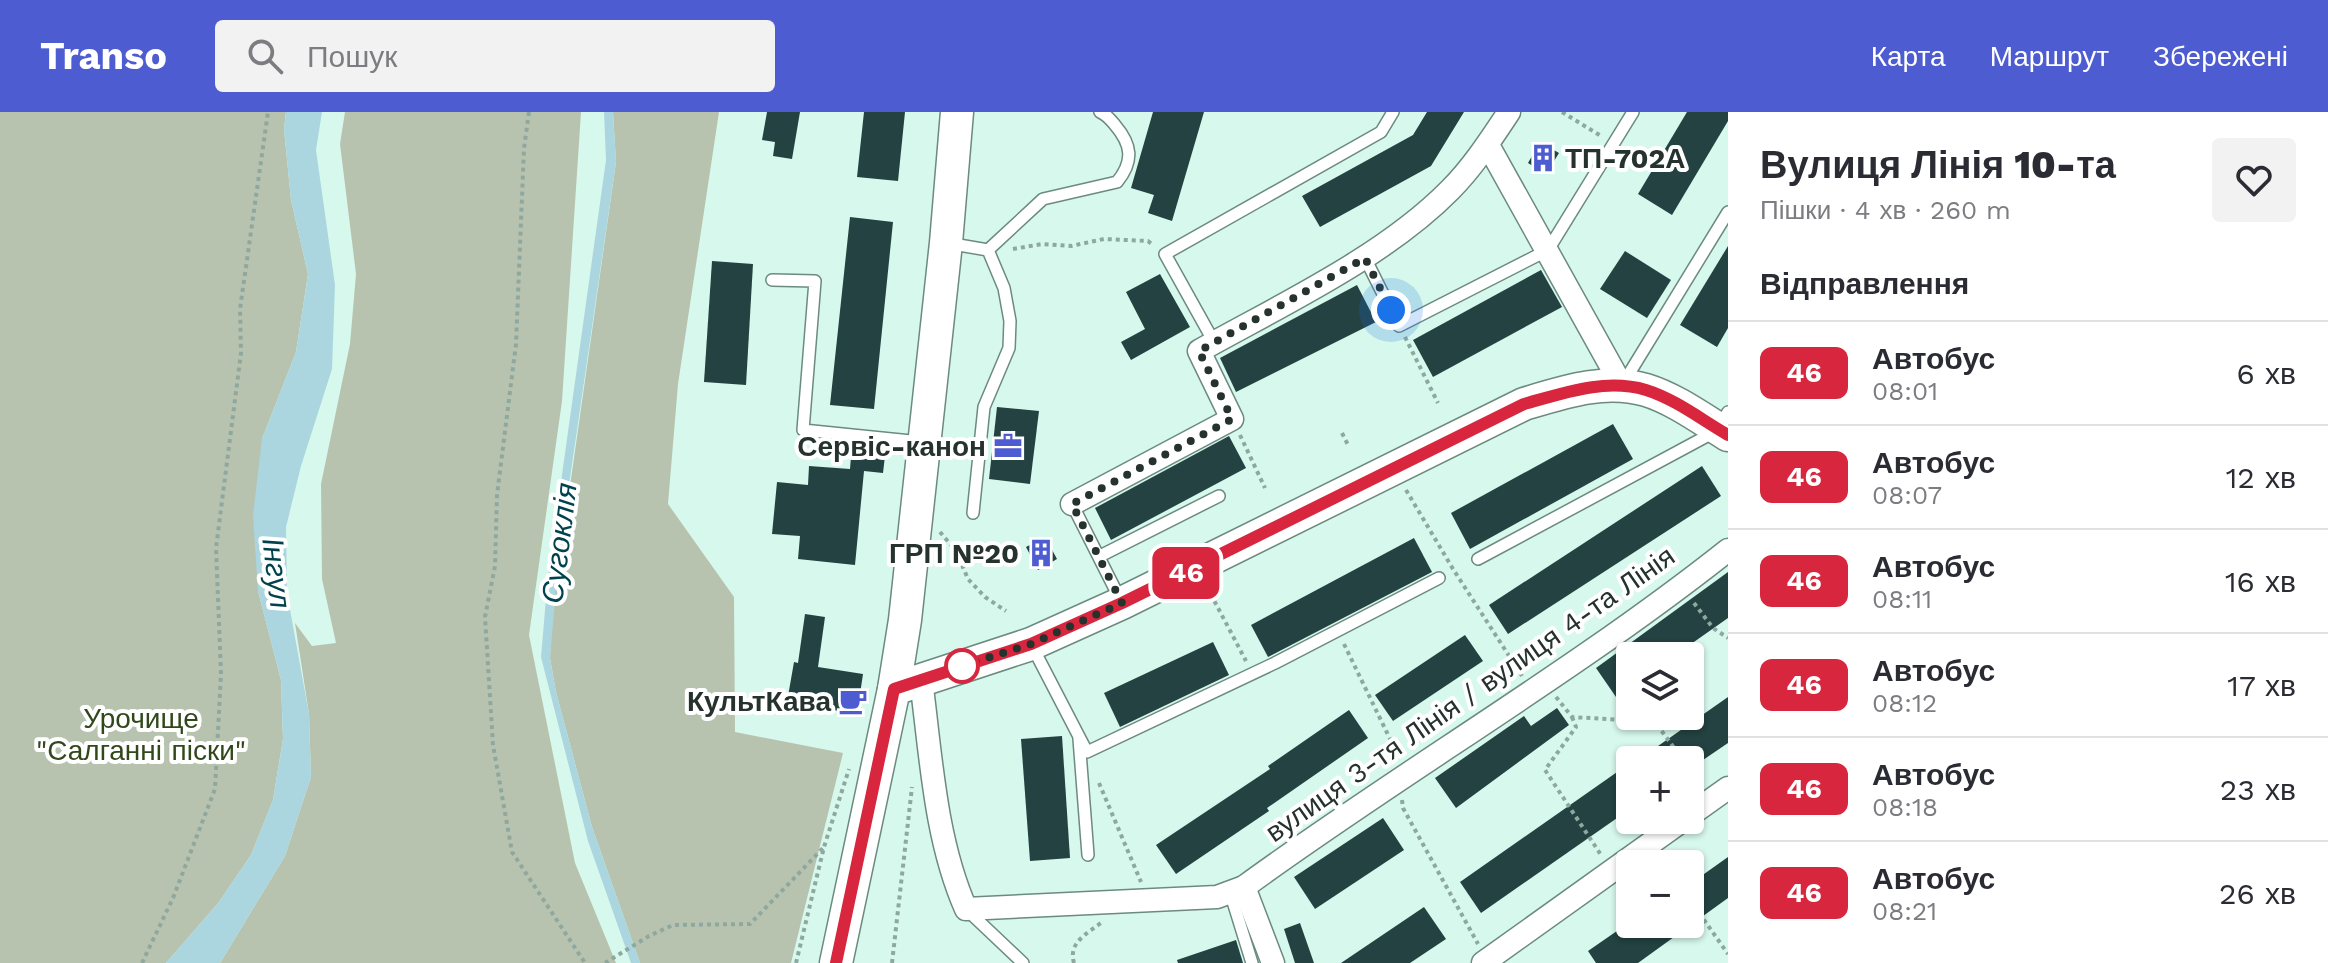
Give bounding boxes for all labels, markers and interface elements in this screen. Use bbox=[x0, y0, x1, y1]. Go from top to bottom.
search box bbox=[215, 20, 775, 92]
text: Transo bbox=[40, 34, 167, 78]
icon: search bbox=[243, 34, 287, 78]
text: Пошук bbox=[307, 39, 397, 74]
text: Карта bbox=[1871, 40, 1946, 73]
text: Маршрут bbox=[1990, 40, 2109, 73]
text: Збережені bbox=[2153, 40, 2288, 73]
button: heart bbox=[2212, 138, 2296, 222]
place label: ТП-702А bbox=[1565, 142, 1685, 175]
building icon: ТП-702А bbox=[1528, 143, 1558, 173]
text: Вулиця Лінія 10-та bbox=[1760, 143, 2116, 187]
text: Пішки · 4 хв · 260 m bbox=[1760, 195, 2011, 225]
text: Відправлення bbox=[1760, 266, 1969, 301]
your location bbox=[1371, 290, 1411, 330]
text: Автобус bbox=[1872, 341, 1995, 376]
text: 46 bbox=[1786, 356, 1822, 389]
text: 6 хв bbox=[2237, 356, 2296, 391]
text: 08:01 bbox=[1872, 376, 1938, 406]
place label: Сервіс-канон bbox=[797, 430, 986, 463]
office icon: Сервіс-канон bbox=[993, 431, 1023, 461]
text: Автобус bbox=[1872, 445, 1995, 480]
text: 46 bbox=[1786, 460, 1822, 493]
text: 12 хв bbox=[2226, 460, 2296, 495]
text: 08:07 bbox=[1872, 480, 1942, 510]
water label: Сугоклія bbox=[534, 481, 584, 605]
water label: Інгул bbox=[255, 536, 299, 611]
place label: ГРП №20 bbox=[889, 537, 1019, 570]
building icon: ГРП №20 bbox=[1026, 538, 1056, 568]
street label: вулиця 3-тя Лінія / вулиця 4-та Лінія bbox=[1259, 539, 1681, 849]
line badge: 46 bbox=[1150, 547, 1222, 599]
text: Автобус bbox=[1872, 549, 1995, 584]
text: 46 bbox=[1168, 556, 1204, 589]
text: 46 bbox=[1786, 564, 1822, 597]
text: 16 хв bbox=[2225, 564, 2296, 599]
text: 08:11 bbox=[1872, 584, 1932, 614]
map controls bbox=[1616, 642, 1704, 938]
button: layers bbox=[1616, 642, 1704, 730]
unlabelled marker bbox=[945, 649, 979, 683]
text: Автобус bbox=[1872, 653, 1995, 688]
text: 46 bbox=[1786, 668, 1822, 701]
text: 17 хв bbox=[2227, 668, 2296, 703]
place label: КультКава bbox=[687, 685, 831, 718]
cafe icon: КультКава bbox=[838, 686, 868, 716]
text: 08:12 bbox=[1872, 688, 1937, 718]
park label: Урочище "Салганні піски" bbox=[36, 702, 246, 767]
button: + bbox=[1616, 746, 1704, 834]
text: Автобус bbox=[1872, 757, 1995, 792]
text: 46 bbox=[1786, 772, 1822, 805]
text: 23 хв bbox=[2220, 772, 2296, 807]
text: 08:18 bbox=[1872, 792, 1938, 822]
button: − bbox=[1616, 850, 1704, 938]
text: Автобус bbox=[1872, 861, 1995, 896]
text: 46 bbox=[1786, 876, 1822, 909]
text: 26 хв bbox=[2219, 876, 2296, 911]
text: 08:21 bbox=[1872, 896, 1937, 926]

